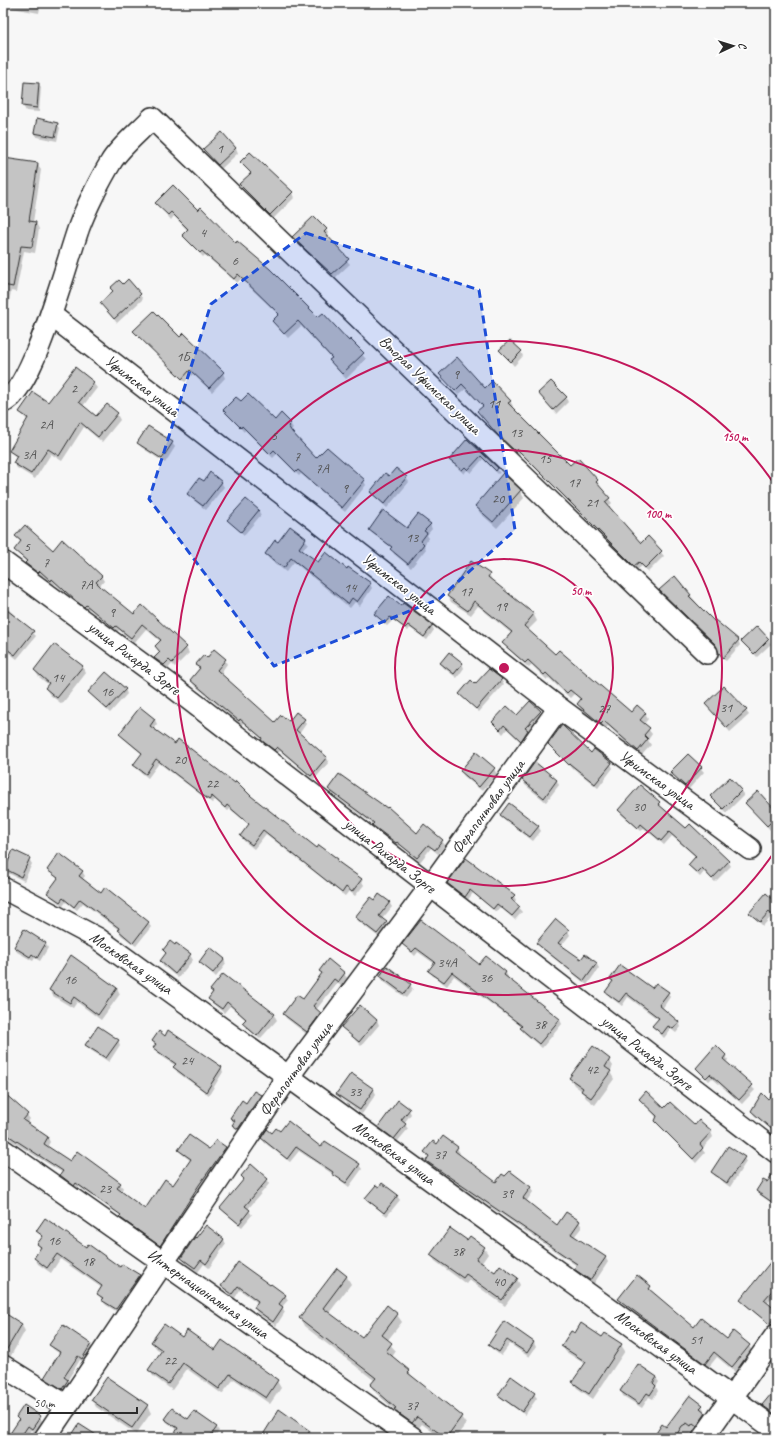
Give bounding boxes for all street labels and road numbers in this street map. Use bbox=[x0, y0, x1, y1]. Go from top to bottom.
street label: Вторая Уфимская улица bbox=[375, 331, 486, 440]
street label: Уфимская улица bbox=[101, 351, 184, 422]
street label: Уфимская улица bbox=[358, 549, 441, 620]
street label: улица Рихарда Зорге bbox=[83, 616, 186, 700]
street label: Уфимская улица bbox=[615, 746, 700, 815]
street label: Ферапонтовая улица bbox=[447, 755, 530, 858]
street label: улица Рихарда Зорге bbox=[339, 813, 441, 899]
street label: Московская улица bbox=[86, 927, 177, 1000]
street label: улица Рихарда Зорге bbox=[596, 1010, 698, 1096]
street label: Ферапонтовая улица bbox=[255, 1017, 338, 1120]
street label: Московская улица bbox=[349, 1116, 440, 1190]
street label: Интернациональная улица bbox=[143, 1245, 274, 1344]
street label: Московская улица bbox=[611, 1305, 702, 1379]

